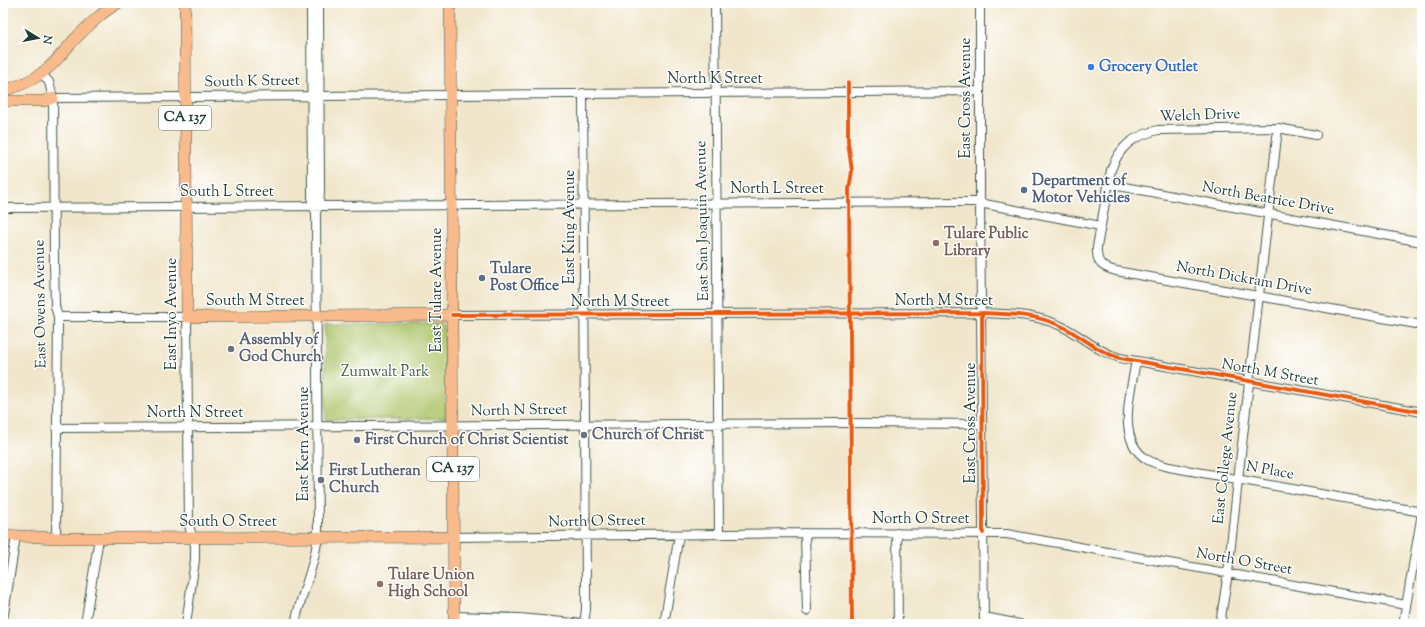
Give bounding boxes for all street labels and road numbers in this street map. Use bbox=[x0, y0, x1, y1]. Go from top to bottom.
street label: East Cross Avenue bbox=[956, 37, 977, 159]
street label: North K Street bbox=[667, 69, 763, 90]
street label: South K Street bbox=[204, 71, 300, 93]
street label: Welch Drive bbox=[1159, 104, 1241, 128]
road number: CA 137 bbox=[159, 106, 211, 130]
street label: East San Joaquin Avenue bbox=[691, 140, 715, 302]
street label: East King Avenue bbox=[560, 170, 581, 284]
street label: North Beatrice Drive bbox=[1200, 177, 1336, 221]
street label: North L Street bbox=[730, 179, 824, 200]
street label: South L Street bbox=[180, 182, 274, 203]
street label: East Tulare Avenue bbox=[427, 228, 448, 352]
street label: East Owens Avenue bbox=[29, 239, 53, 369]
street label: North Dickram Drive bbox=[1174, 257, 1314, 301]
street label: East Inyo Avenue bbox=[162, 258, 183, 370]
street label: South M Street bbox=[206, 291, 304, 312]
street label: North M Street bbox=[895, 291, 993, 312]
street label: North M Street bbox=[571, 292, 669, 313]
street label: North M Street bbox=[1220, 354, 1320, 392]
street label: East Cross Avenue bbox=[961, 362, 982, 484]
street label: East Kern Avenue bbox=[294, 386, 315, 502]
street label: East College Avenue bbox=[1209, 391, 1243, 525]
street label: North N Street bbox=[471, 400, 567, 422]
street label: North N Street bbox=[147, 403, 243, 424]
street label: N Place bbox=[1244, 456, 1296, 486]
road number: CA 137 bbox=[427, 457, 479, 481]
street label: North O Street bbox=[872, 509, 970, 530]
street label: North O Street bbox=[548, 511, 646, 533]
street label: South O Street bbox=[179, 512, 277, 533]
street label: North O Street bbox=[1194, 543, 1294, 581]

